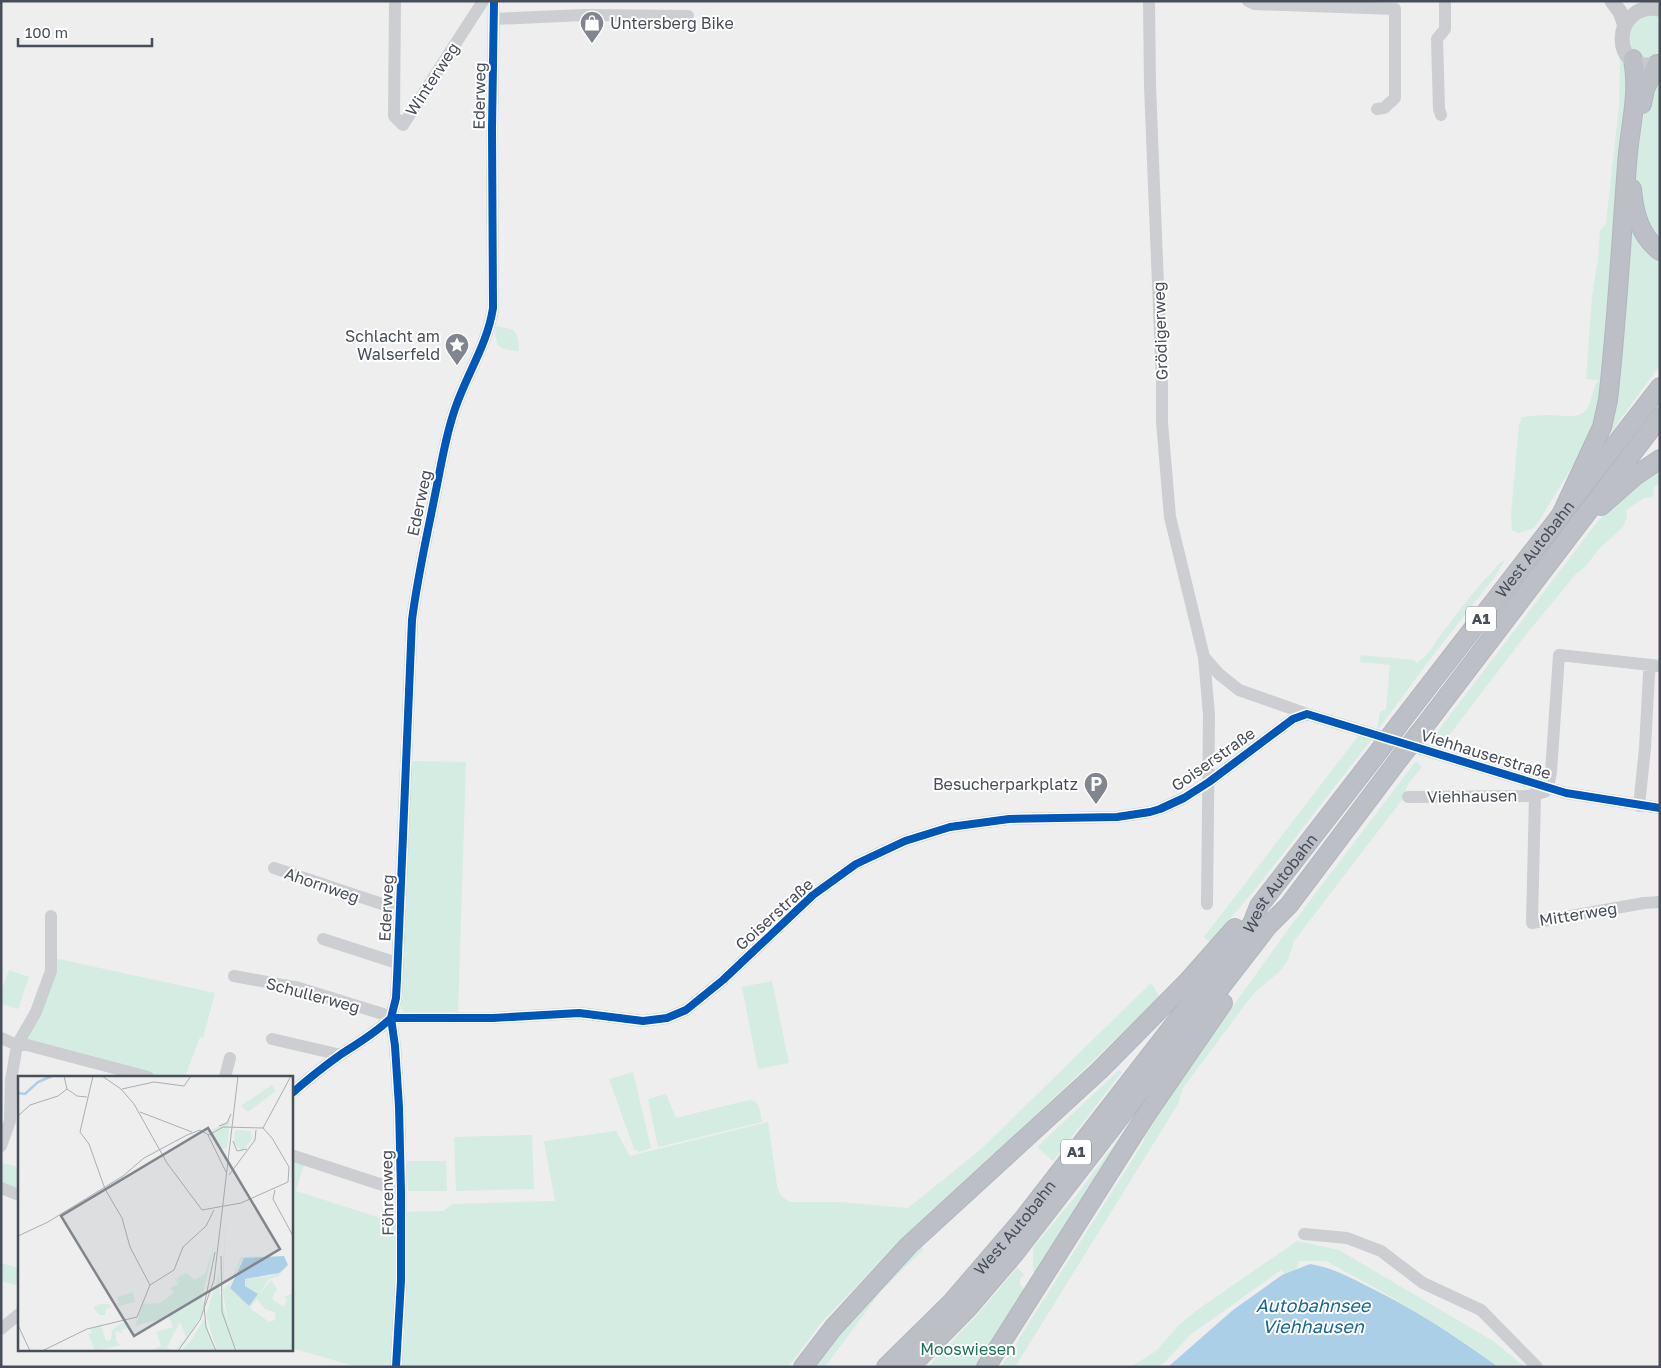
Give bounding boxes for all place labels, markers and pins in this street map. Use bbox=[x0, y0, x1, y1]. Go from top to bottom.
shop icon: Untersberg Bike bbox=[579, 10, 605, 44]
place label: Untersberg Bike bbox=[610, 13, 734, 33]
place label: Schlacht am Walserfeld bbox=[345, 326, 440, 364]
place icon: Schlacht am Walserfeld bbox=[444, 332, 470, 366]
parking icon: Besucherparkplatz bbox=[1083, 771, 1109, 805]
place label: Besucherparkplatz bbox=[933, 774, 1078, 794]

